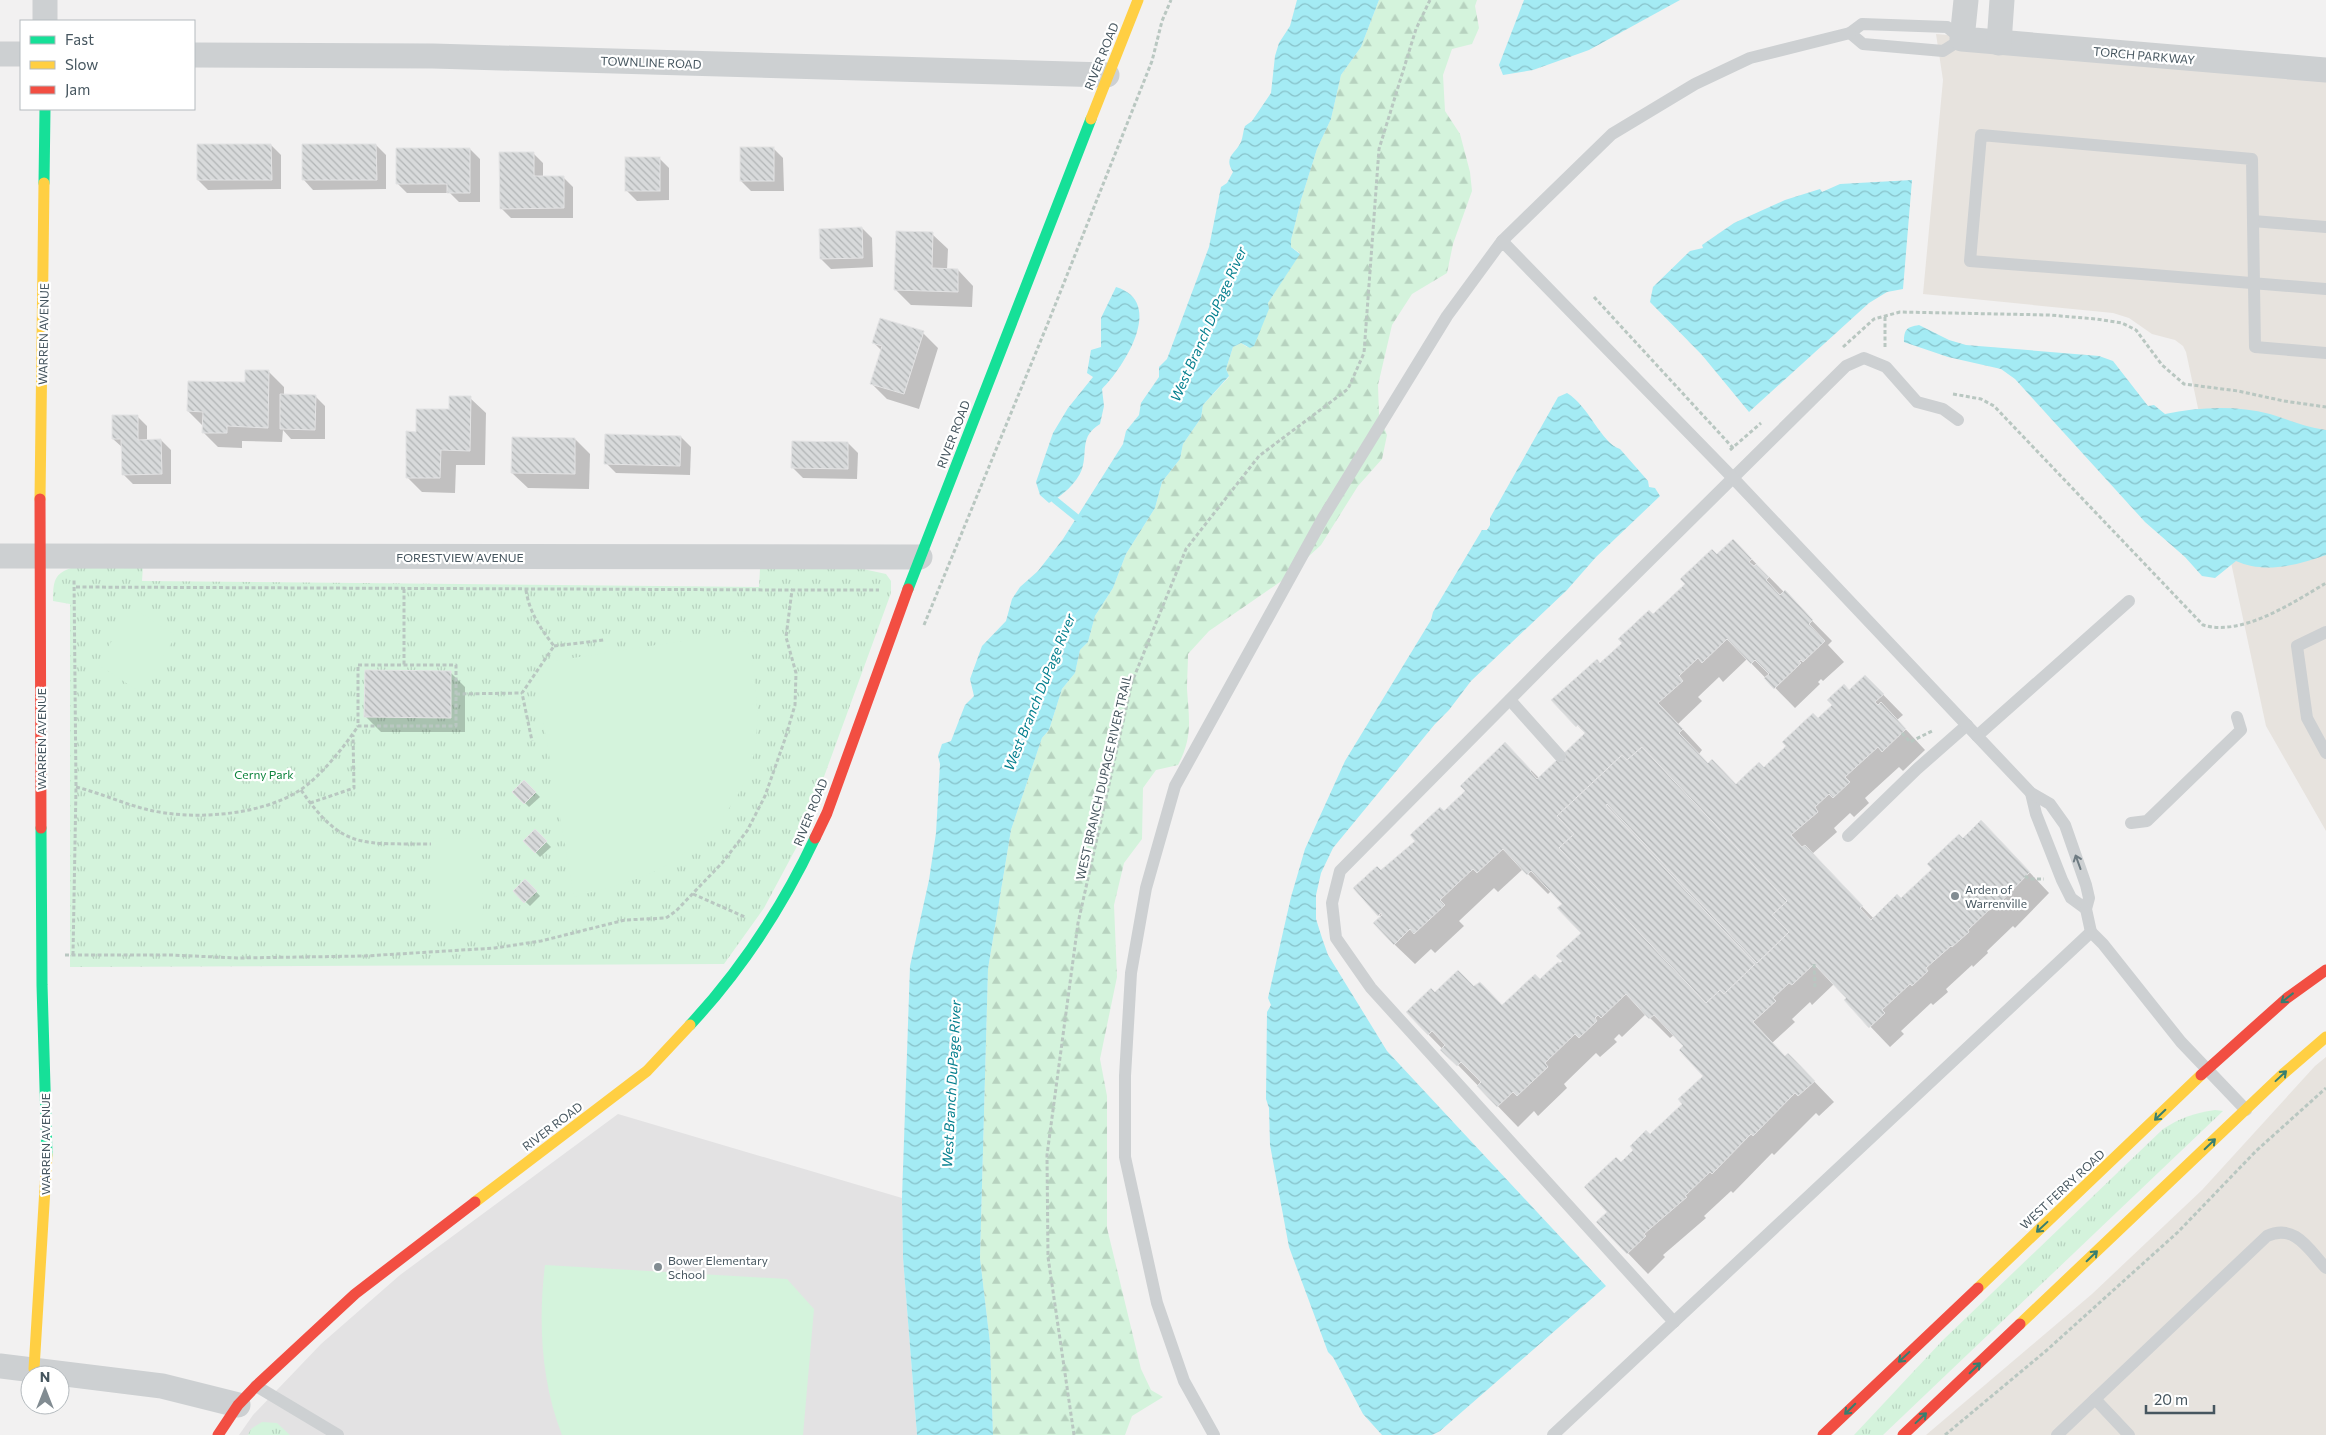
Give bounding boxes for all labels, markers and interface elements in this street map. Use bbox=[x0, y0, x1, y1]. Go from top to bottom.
legend bbox=[20, 20, 195, 110]
street label: RIVER ROAD bbox=[1081, 20, 1121, 92]
text: Fast bbox=[65, 30, 94, 48]
street label: TORCH PARKWAY bbox=[2092, 44, 2196, 66]
street label: TOWNLINE ROAD bbox=[600, 53, 702, 71]
text: Slow bbox=[65, 55, 98, 73]
text: Jam bbox=[65, 80, 90, 98]
water label: West Branch DuPage River bbox=[1166, 244, 1250, 404]
street label: WARREN AVENUE bbox=[35, 283, 51, 385]
street label: RIVER ROAD bbox=[934, 398, 972, 470]
street label: FORESTVIEW AVENUE bbox=[396, 550, 524, 564]
water label: West Branch DuPage River bbox=[1000, 611, 1078, 773]
street label: WEST BRANCH DUPAGE RIVER TRAIL bbox=[1072, 673, 1134, 881]
street label: WARREN AVENUE bbox=[34, 688, 48, 790]
park label: Cerny Park bbox=[234, 767, 294, 781]
street label: RIVER ROAD bbox=[790, 776, 830, 848]
one-way arrow bbox=[2073, 855, 2082, 871]
place label: Arden of Warrenville bbox=[1965, 882, 2027, 910]
marker: Arden of Warrenville bbox=[1949, 890, 1961, 902]
one-way arrow bbox=[2280, 993, 2293, 1004]
water label: West Branch DuPage River bbox=[938, 999, 964, 1168]
one-way arrow bbox=[2275, 1070, 2288, 1082]
street label: WARREN AVENUE bbox=[38, 1093, 52, 1195]
street label: RIVER ROAD bbox=[519, 1099, 585, 1153]
one-way arrow bbox=[2154, 1109, 2166, 1121]
one-way arrow bbox=[2204, 1138, 2216, 1150]
street label: WEST FERRY ROAD bbox=[2017, 1146, 2107, 1232]
one-way arrow bbox=[2036, 1221, 2048, 1233]
one-way arrow bbox=[2086, 1250, 2099, 1262]
place label: Bower Elementary School bbox=[668, 1253, 768, 1281]
marker: Bower Elementary School bbox=[652, 1261, 664, 1273]
one-way arrow bbox=[1897, 1351, 1910, 1363]
one-way arrow bbox=[1968, 1362, 1981, 1374]
north arrow bbox=[20, 1365, 70, 1415]
text: N bbox=[40, 1368, 50, 1385]
scale bar bbox=[2146, 1382, 2214, 1414]
text: 20 m bbox=[2154, 1390, 2188, 1408]
one-way arrow bbox=[1844, 1403, 1856, 1415]
one-way arrow bbox=[1915, 1412, 1927, 1424]

